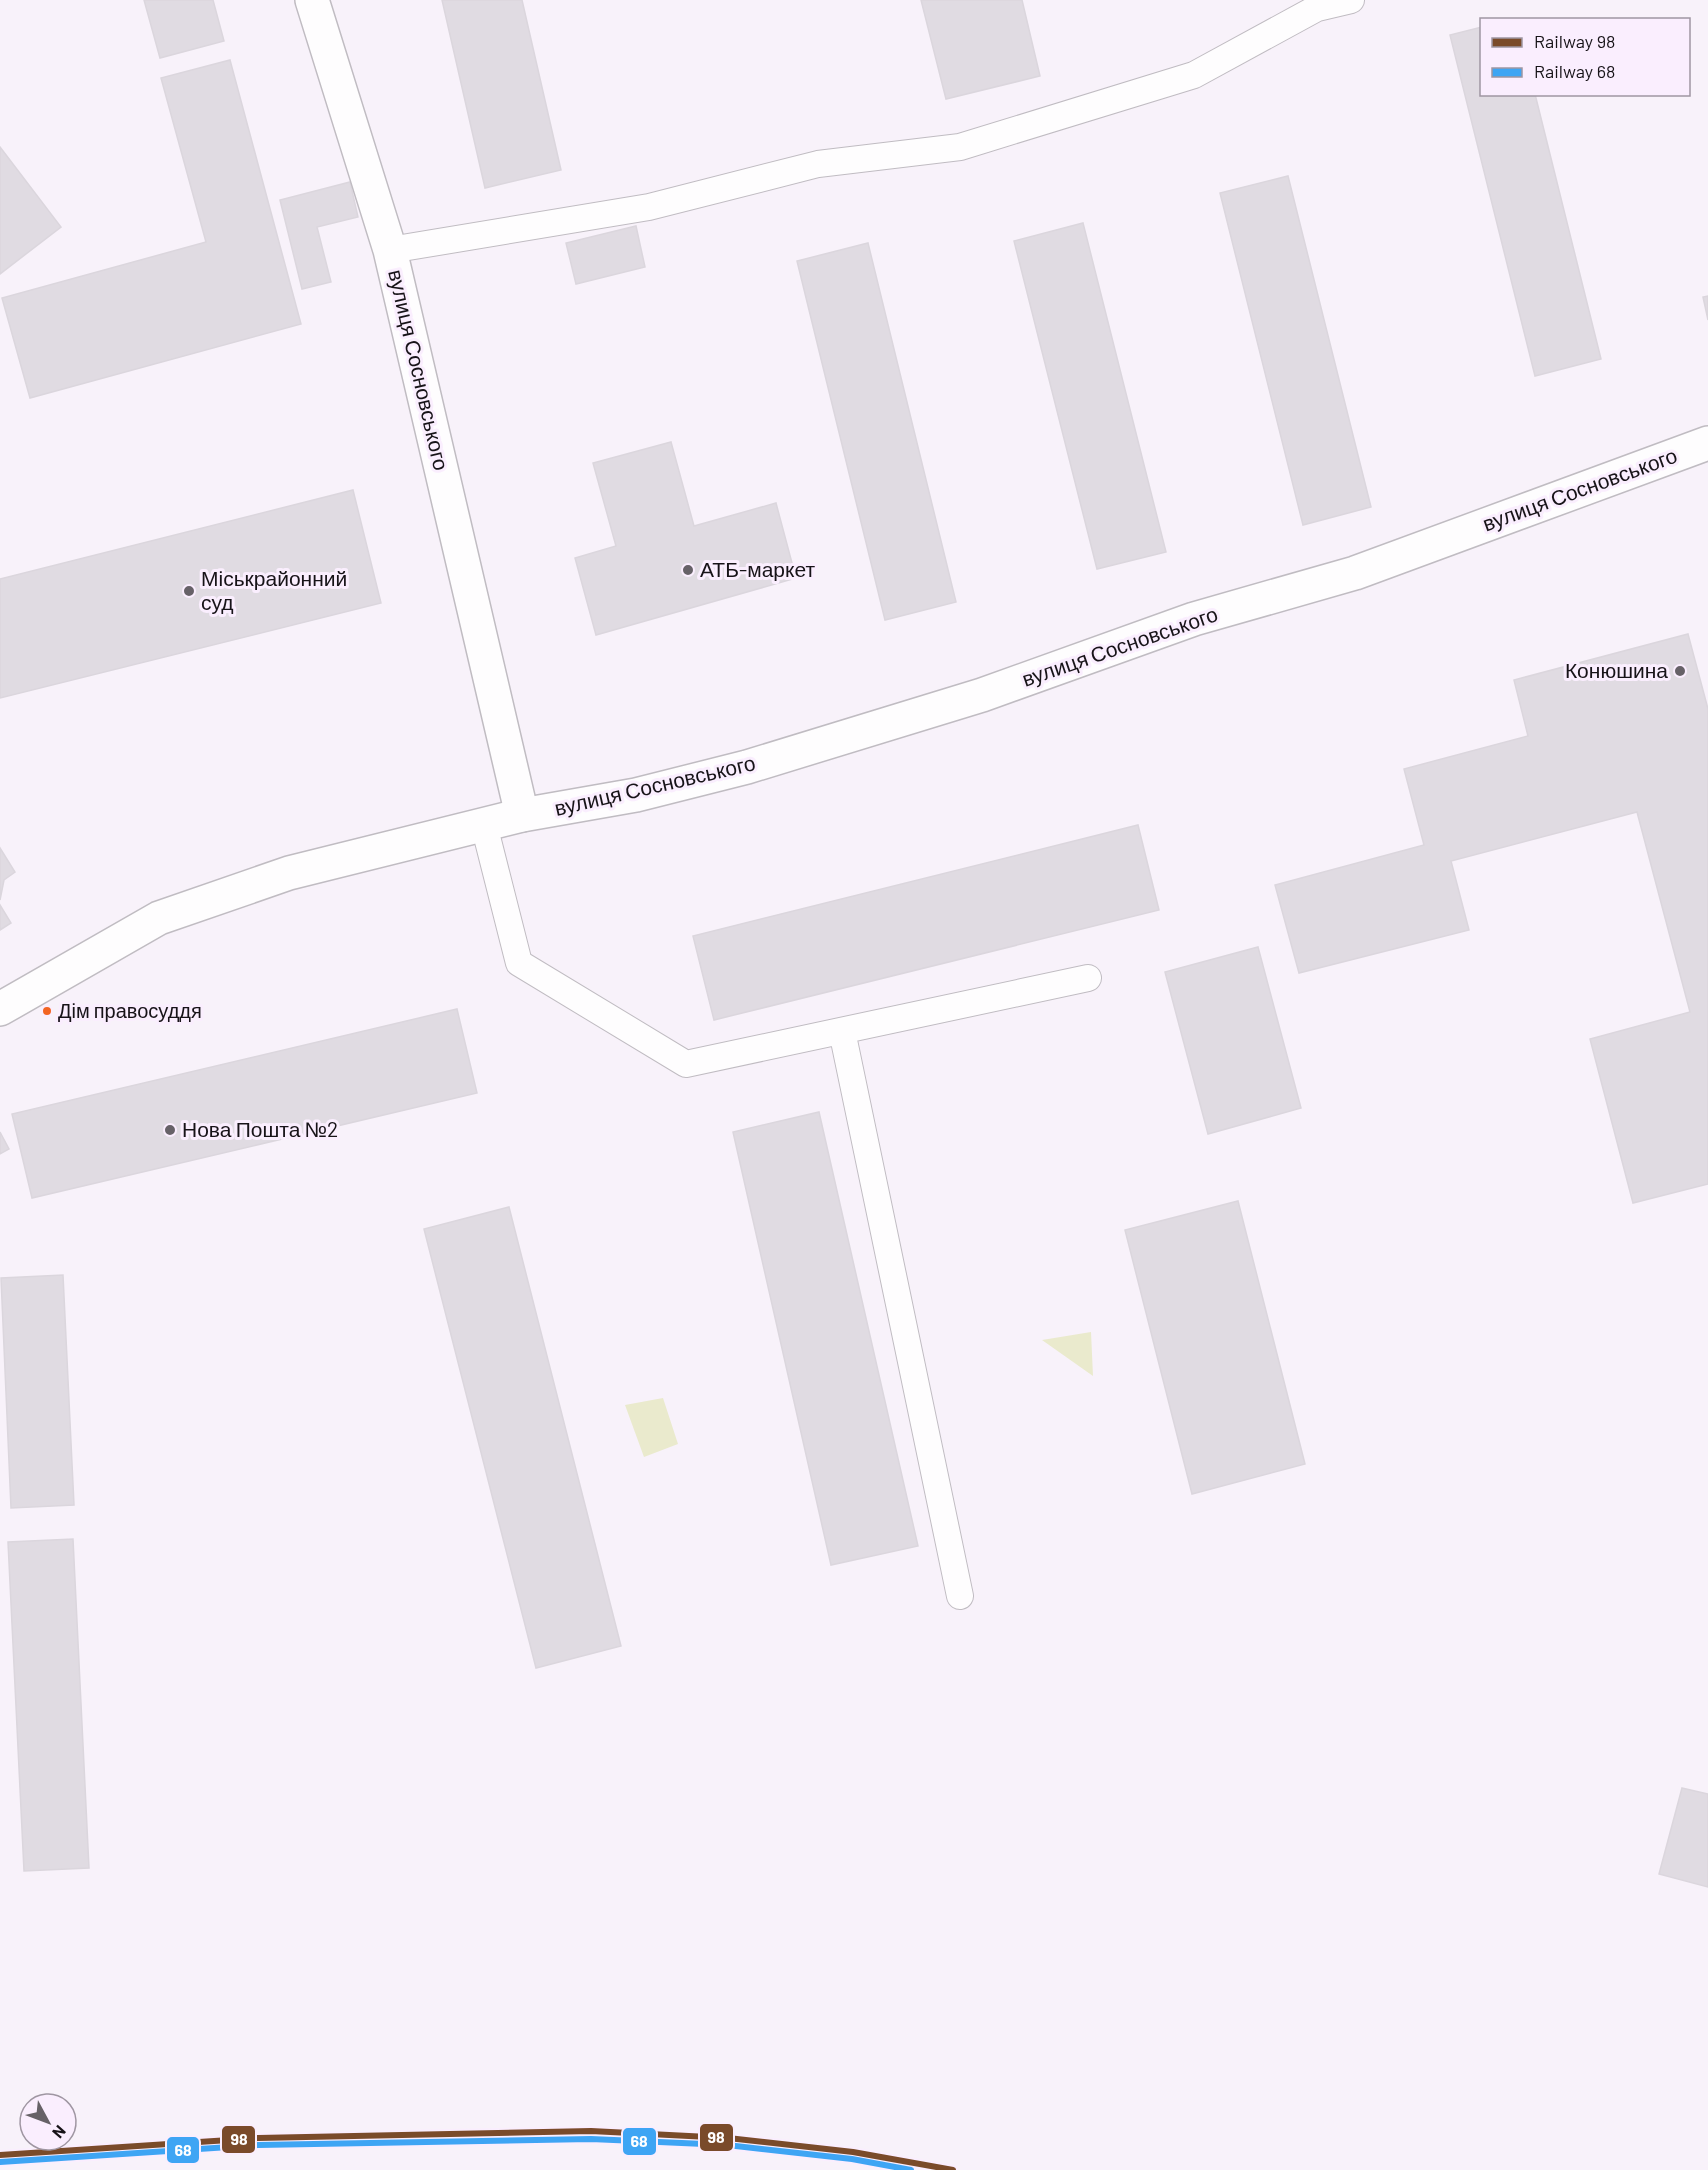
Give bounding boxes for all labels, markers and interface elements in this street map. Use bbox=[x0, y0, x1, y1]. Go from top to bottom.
legend bbox=[1480, 18, 1690, 96]
text: Railway 98 bbox=[1534, 30, 1615, 52]
text: Railway 68 bbox=[1534, 60, 1615, 82]
street label: вулиця Сосновського bbox=[384, 267, 455, 472]
street label: вулиця Сосновського bbox=[1479, 442, 1680, 535]
place label: АТБ-маркет bbox=[700, 556, 815, 581]
marker: АТБ-маркет bbox=[681, 563, 695, 577]
place label: Міськрайонний суд bbox=[201, 565, 347, 614]
marker: Міськрайонний суд bbox=[182, 584, 196, 598]
street label: вулиця Сосновського bbox=[1018, 600, 1221, 691]
place label: Конюшина bbox=[1565, 657, 1668, 682]
marker: Конюшина bbox=[1673, 664, 1687, 678]
street label: вулиця Сосновського bbox=[552, 749, 757, 820]
place label: Дім правосуддя bbox=[58, 998, 202, 1022]
marker: Дім правосуддя bbox=[41, 1005, 53, 1017]
place label: Нова Пошта №2 bbox=[182, 1116, 338, 1141]
marker: Нова Пошта №2 bbox=[163, 1123, 177, 1137]
north arrow bbox=[18, 2092, 78, 2152]
text: N bbox=[49, 2122, 70, 2142]
line badge: 98 bbox=[699, 2123, 734, 2152]
line badge: 98 bbox=[221, 2125, 256, 2154]
line badge: 68 bbox=[622, 2127, 657, 2156]
text: 98 bbox=[707, 2127, 725, 2146]
text: 98 bbox=[230, 2129, 248, 2148]
text: 68 bbox=[630, 2131, 648, 2150]
line badge: 68 bbox=[166, 2136, 200, 2164]
text: 68 bbox=[174, 2140, 192, 2159]

